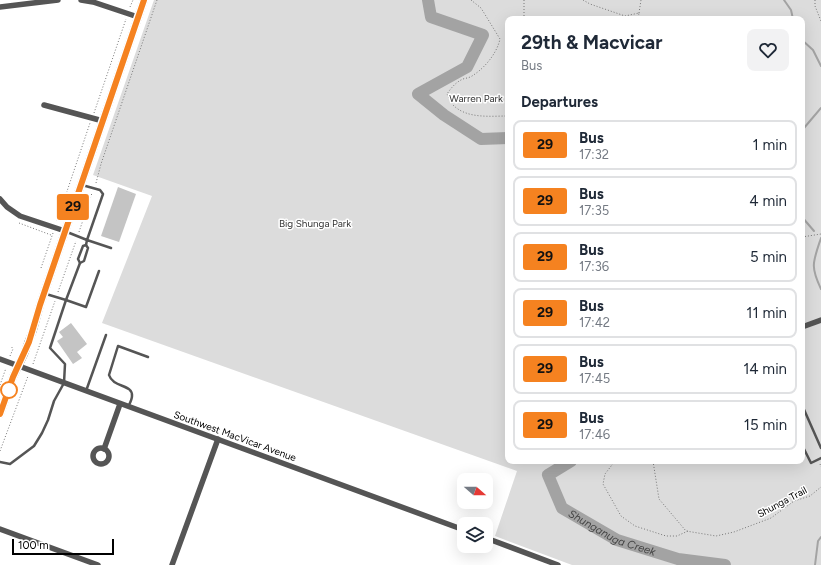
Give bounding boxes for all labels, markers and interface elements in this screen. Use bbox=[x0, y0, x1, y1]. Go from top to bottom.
button: heart bbox=[747, 29, 789, 71]
text: 29th & Macvicar bbox=[521, 31, 662, 54]
text: Bus bbox=[521, 58, 542, 73]
park label: Warren Park bbox=[449, 92, 503, 105]
text: Departures bbox=[521, 93, 598, 111]
text: Bus bbox=[579, 129, 604, 147]
text: 29 bbox=[537, 136, 553, 153]
text: 1 min bbox=[752, 136, 787, 154]
text: 17:32 bbox=[579, 147, 609, 162]
text: Bus bbox=[579, 185, 604, 203]
text: 29 bbox=[537, 192, 553, 209]
text: 4 min bbox=[749, 192, 787, 210]
line badge: 29 bbox=[55, 194, 91, 220]
text: 29 bbox=[65, 198, 81, 215]
text: 17:35 bbox=[579, 203, 609, 218]
park label: Big Shunga Park bbox=[279, 217, 351, 230]
text: Bus bbox=[579, 241, 604, 259]
text: 29 bbox=[537, 248, 553, 265]
text: 5 min bbox=[750, 248, 787, 266]
text: 17:36 bbox=[579, 259, 609, 274]
text: Bus bbox=[579, 297, 604, 315]
text: 29 bbox=[537, 304, 553, 321]
text: 11 min bbox=[746, 304, 787, 322]
text: 17:42 bbox=[579, 315, 610, 330]
text: Bus bbox=[579, 353, 604, 371]
text: 29 bbox=[537, 360, 553, 377]
text: 14 min bbox=[743, 360, 787, 378]
text: 17:45 bbox=[579, 371, 610, 386]
unlabelled marker bbox=[0, 381, 18, 399]
street label: Southwest MacVicar Avenue bbox=[172, 408, 298, 464]
text: Bus bbox=[579, 409, 604, 427]
text: 29 bbox=[537, 416, 553, 433]
text: 15 min bbox=[744, 416, 787, 434]
text: 17:46 bbox=[579, 427, 610, 442]
north arrow bbox=[457, 473, 493, 509]
map controls bbox=[457, 473, 493, 553]
street label: Shunga Trail bbox=[755, 483, 809, 521]
water label: Shunganuga Creek bbox=[566, 507, 658, 558]
button: layers bbox=[457, 517, 493, 553]
scale bar bbox=[12, 537, 114, 556]
text: 100 m bbox=[18, 539, 49, 552]

